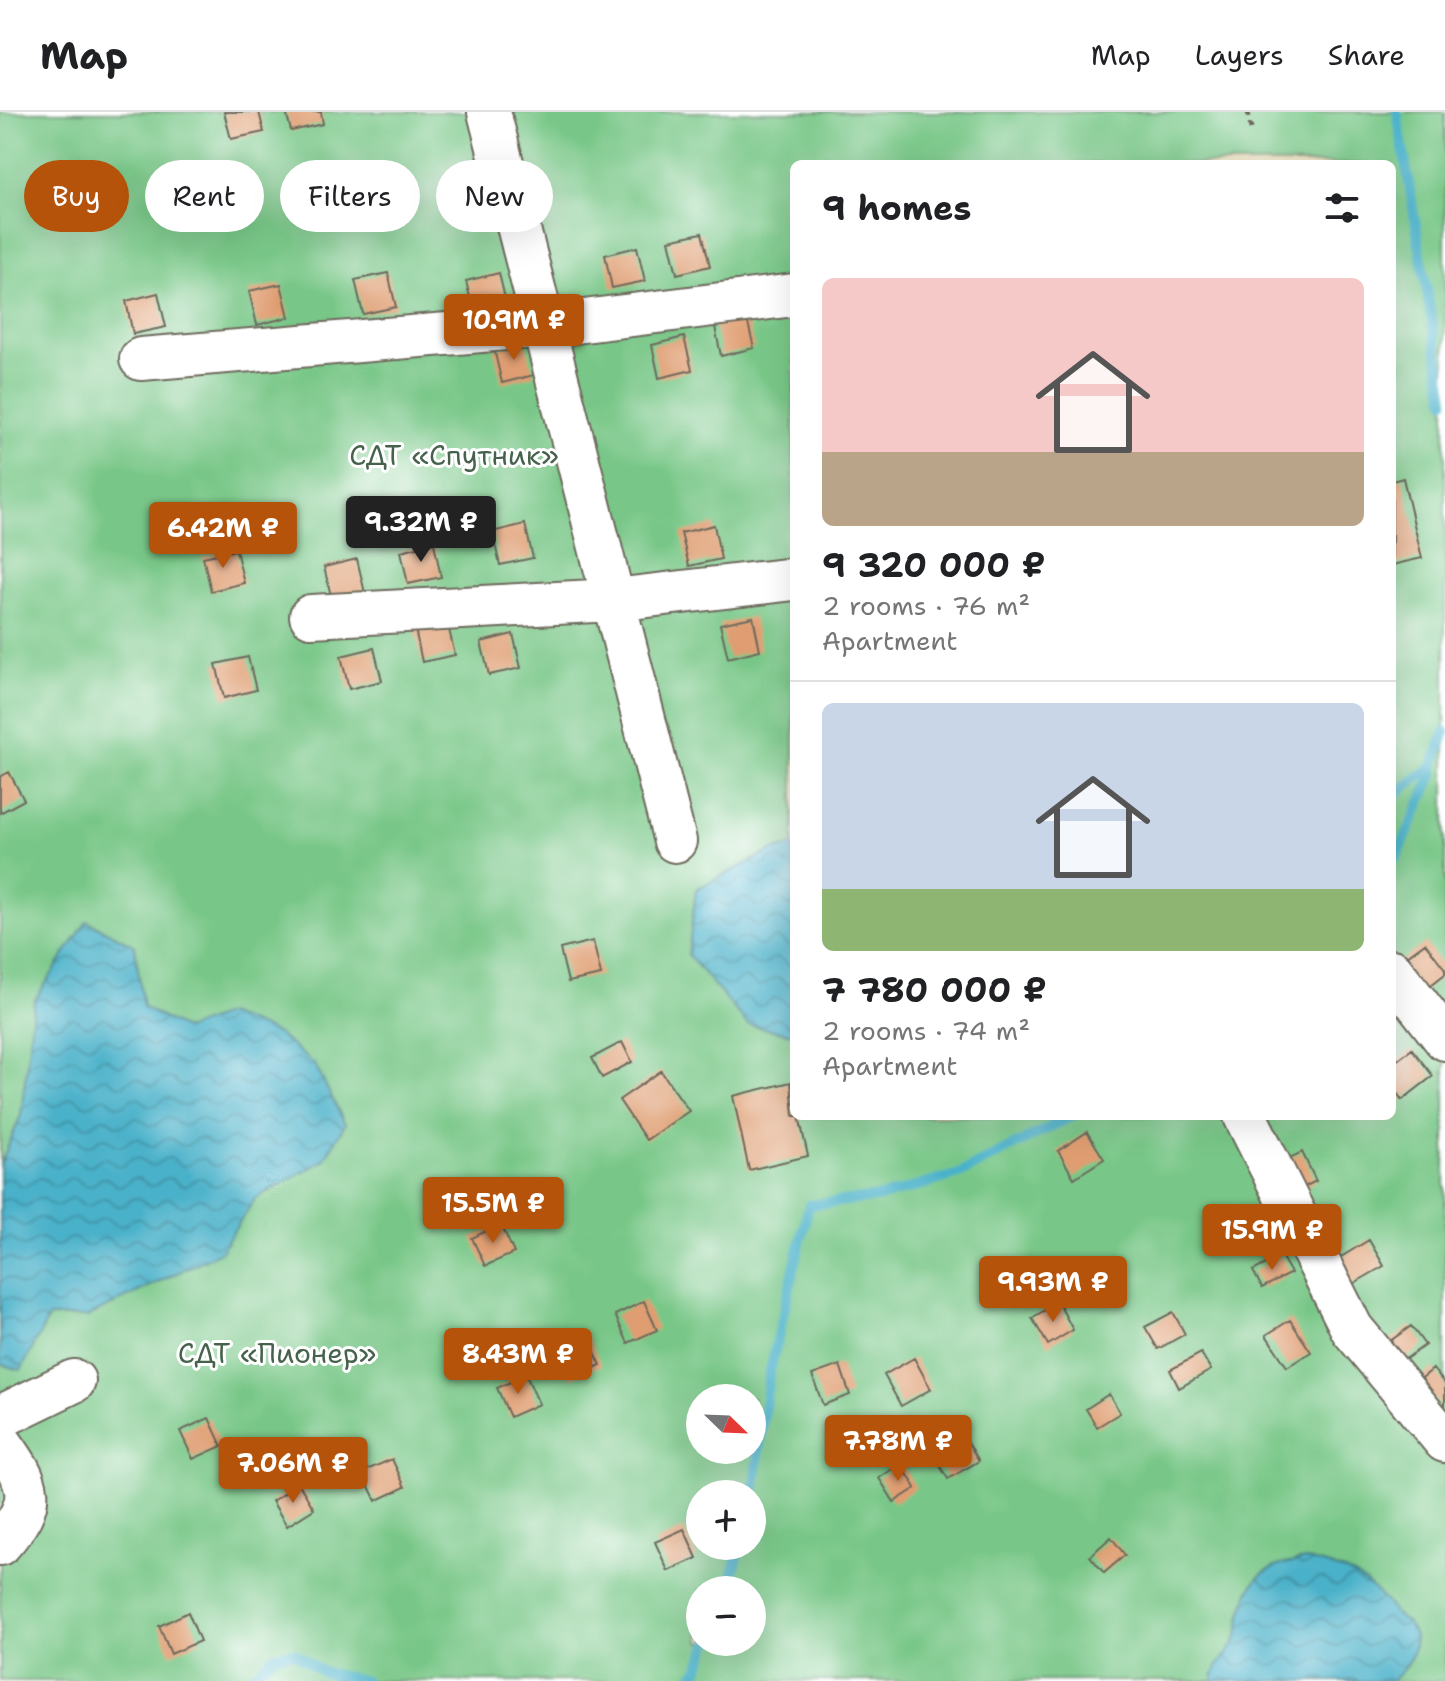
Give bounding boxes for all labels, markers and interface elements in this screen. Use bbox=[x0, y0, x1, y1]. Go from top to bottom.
text: Map bbox=[40, 30, 128, 81]
text: Map bbox=[1091, 36, 1151, 74]
text: Layers bbox=[1195, 36, 1284, 74]
text: Share bbox=[1328, 36, 1405, 74]
chip: Buy bbox=[24, 160, 129, 232]
chip: Rent bbox=[145, 160, 264, 232]
chip: Filters bbox=[280, 160, 420, 232]
chip: New bbox=[436, 160, 553, 232]
text: 9 homes bbox=[822, 185, 971, 231]
icon: filters bbox=[1320, 186, 1364, 230]
pin: 10.9M ₽ bbox=[440, 294, 588, 362]
text: 10.9M ₽ bbox=[462, 302, 566, 337]
icon: home bbox=[1021, 330, 1165, 474]
park label: СДТ «Спутник» bbox=[349, 436, 559, 474]
pin: 9.32M ₽ bbox=[347, 496, 495, 564]
pin: 6.42M ₽ bbox=[149, 502, 297, 570]
text: 9.32M ₽ bbox=[364, 504, 478, 539]
text: 6.42M ₽ bbox=[167, 510, 279, 545]
text: 9 320 000 ₽ bbox=[822, 542, 1045, 588]
text: 2 rooms · 76 m² bbox=[822, 588, 1030, 623]
text: Apartment bbox=[822, 623, 958, 658]
icon: home bbox=[1021, 755, 1165, 899]
text: 7 780 000 ₽ bbox=[822, 967, 1047, 1013]
text: 2 rooms · 74 m² bbox=[822, 1013, 1030, 1048]
text: Apartment bbox=[822, 1048, 958, 1083]
pin: 15.5M ₽ bbox=[419, 1177, 567, 1245]
text: 15.5M ₽ bbox=[441, 1185, 545, 1220]
pin: 15.9M ₽ bbox=[1198, 1204, 1346, 1272]
text: 15.9M ₽ bbox=[1220, 1212, 1324, 1247]
pin: 9.93M ₽ bbox=[979, 1256, 1127, 1324]
text: 9.93M ₽ bbox=[997, 1264, 1109, 1299]
pin: 8.43M ₽ bbox=[444, 1328, 592, 1396]
park label: СДТ «Пионер» bbox=[178, 1334, 376, 1372]
text: 8.43M ₽ bbox=[462, 1336, 574, 1371]
north arrow bbox=[686, 1384, 766, 1464]
map controls bbox=[686, 1384, 766, 1656]
pin: 7.78M ₽ bbox=[824, 1415, 972, 1483]
text: 7.78M ₽ bbox=[843, 1423, 953, 1458]
pin: 7.06M ₽ bbox=[219, 1437, 367, 1505]
text: 7.06M ₽ bbox=[237, 1445, 349, 1480]
button: + bbox=[686, 1480, 766, 1560]
button: − bbox=[686, 1576, 766, 1656]

